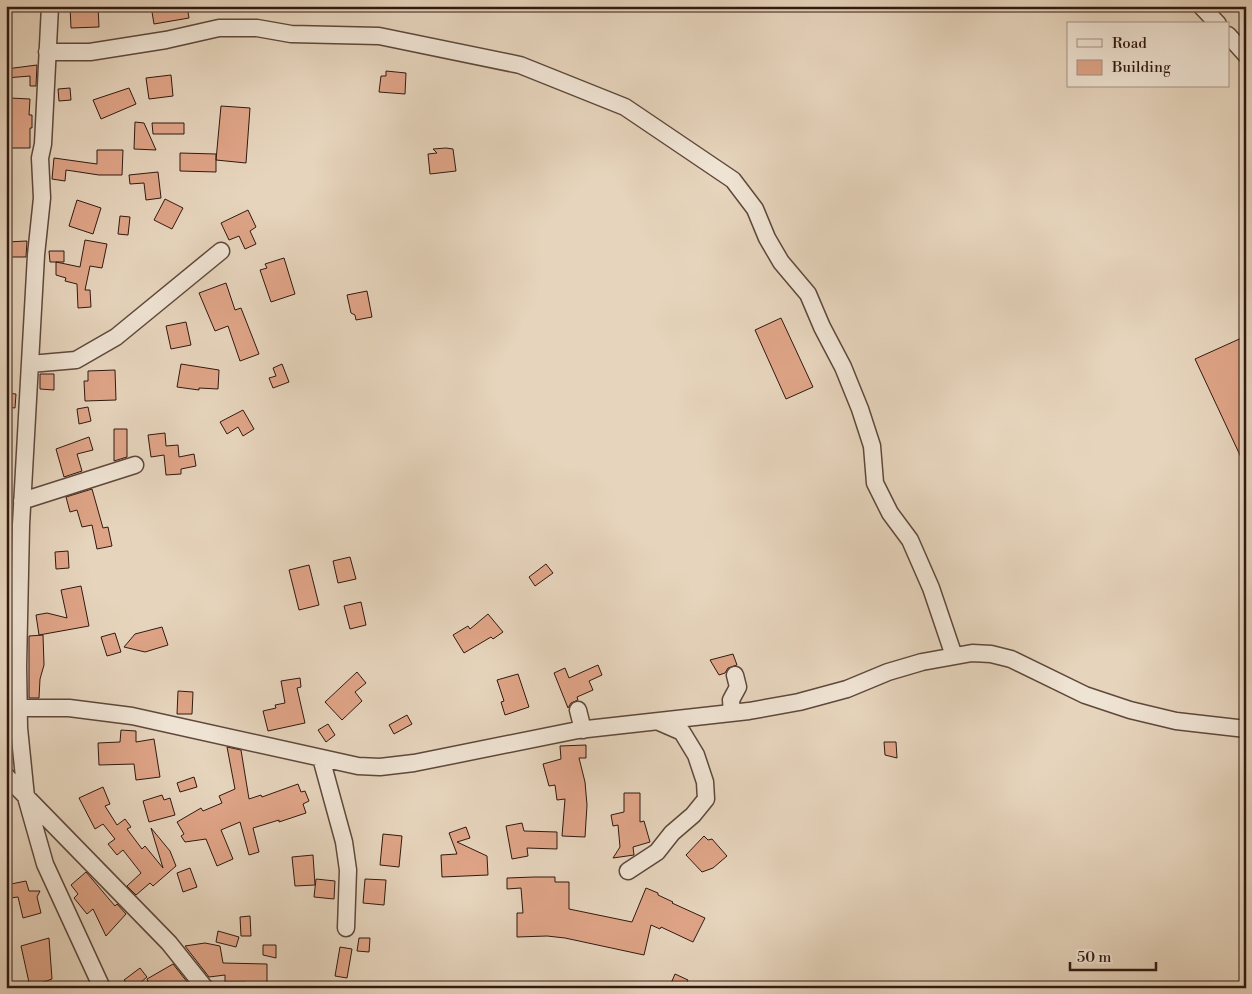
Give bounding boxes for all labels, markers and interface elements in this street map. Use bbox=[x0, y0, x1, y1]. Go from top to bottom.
legend bbox=[1067, 22, 1230, 88]
text: Road bbox=[1112, 34, 1147, 53]
text: Building bbox=[1111, 58, 1171, 77]
scale bar bbox=[1070, 939, 1156, 971]
text: 50 m bbox=[1077, 948, 1111, 967]

